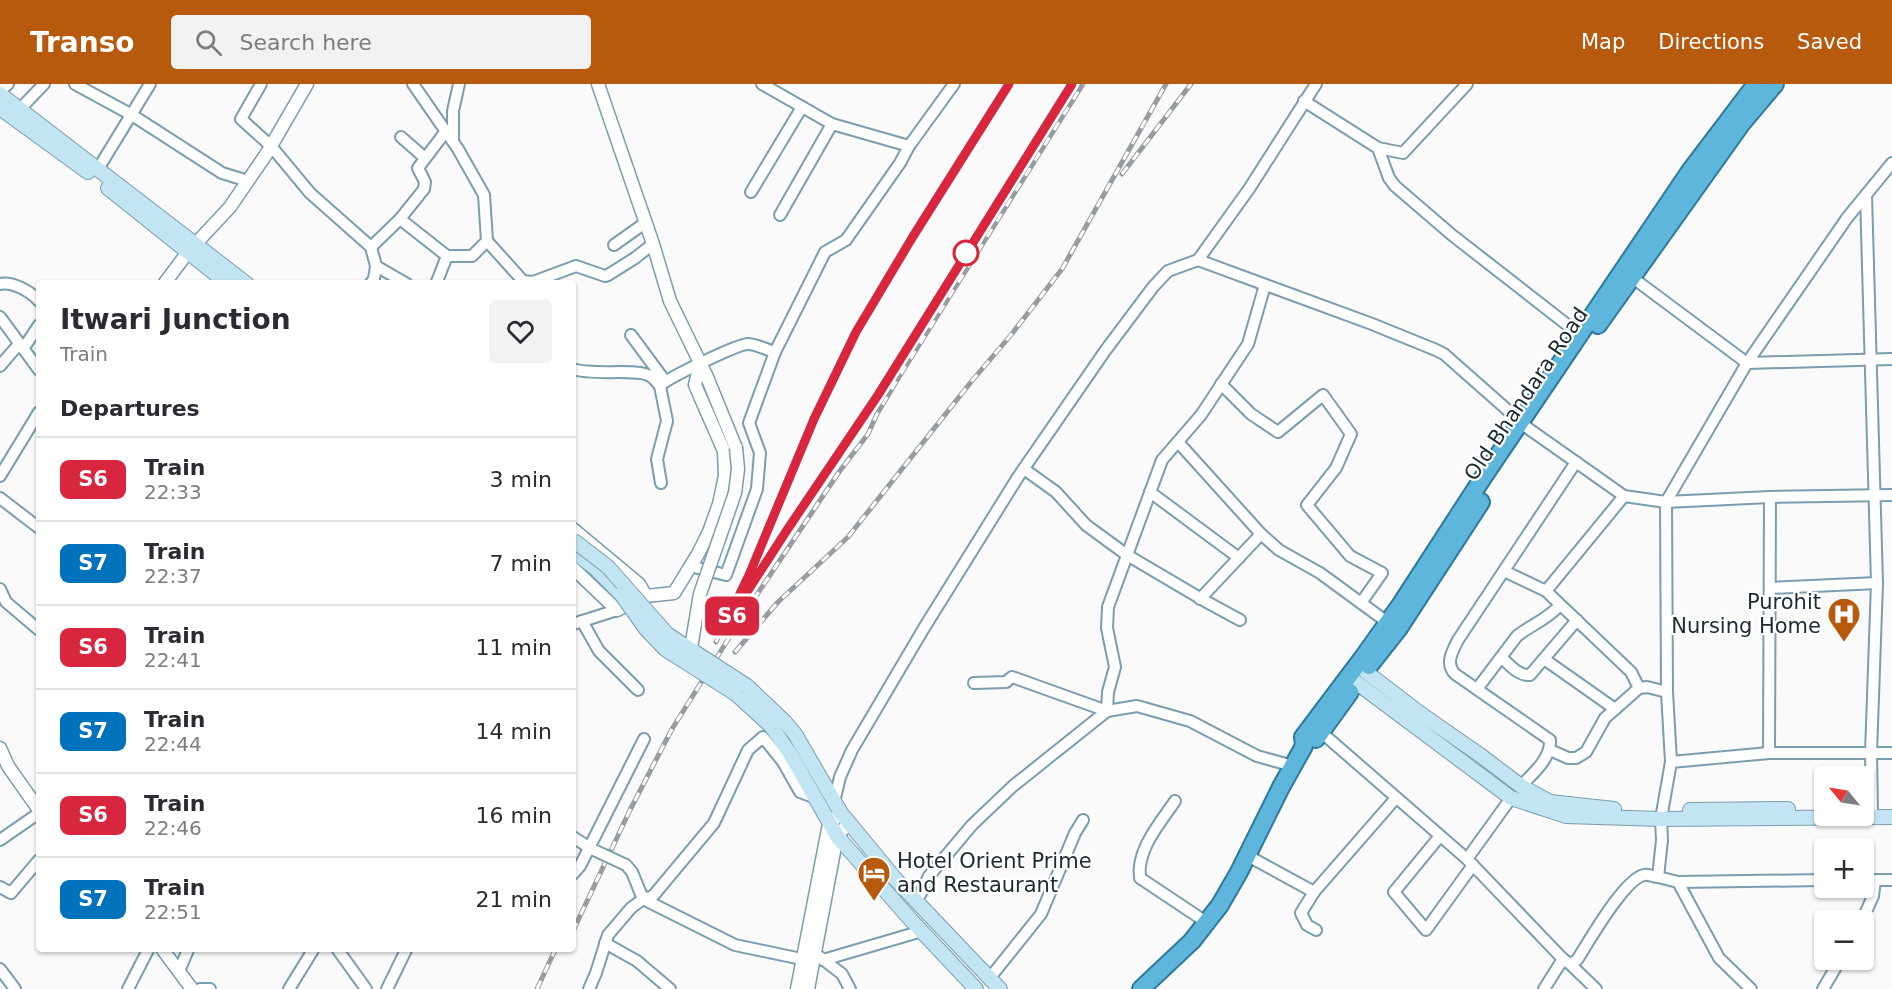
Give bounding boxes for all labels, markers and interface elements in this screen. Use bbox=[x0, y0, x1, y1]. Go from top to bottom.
search box bbox=[171, 15, 591, 69]
text: Transo bbox=[30, 26, 135, 59]
icon: search bbox=[192, 26, 225, 59]
text: Search here bbox=[240, 30, 372, 55]
text: Map bbox=[1581, 30, 1625, 54]
text: Directions bbox=[1658, 30, 1764, 54]
text: Saved bbox=[1797, 30, 1862, 54]
unlabelled marker bbox=[953, 240, 979, 266]
button: heart bbox=[489, 300, 552, 363]
text: Itwari Junction bbox=[60, 303, 291, 336]
street label: Old Bhandara Road bbox=[1459, 303, 1593, 485]
text: Train bbox=[60, 342, 108, 366]
text: Departures bbox=[60, 396, 200, 421]
text: Train bbox=[144, 455, 206, 480]
text: S6 bbox=[78, 467, 108, 491]
text: 3 min bbox=[490, 467, 552, 492]
text: 22:33 bbox=[144, 480, 202, 504]
text: Train bbox=[144, 539, 206, 564]
text: S7 bbox=[78, 551, 108, 575]
text: 7 min bbox=[490, 551, 552, 576]
text: 22:37 bbox=[144, 564, 202, 588]
place label: Purohit Nursing Home bbox=[1671, 590, 1821, 638]
line badge: S6 bbox=[705, 596, 759, 636]
hospital icon: Purohit Nursing Home bbox=[1826, 596, 1862, 643]
text: S6 bbox=[717, 604, 747, 628]
text: Train bbox=[144, 623, 206, 648]
text: S6 bbox=[78, 635, 108, 659]
text: 11 min bbox=[476, 635, 552, 660]
text: 22:41 bbox=[144, 648, 202, 672]
text: Train bbox=[144, 707, 206, 732]
text: S7 bbox=[78, 719, 108, 743]
text: 14 min bbox=[476, 719, 552, 744]
text: 22:44 bbox=[144, 732, 202, 756]
north arrow bbox=[1814, 766, 1874, 826]
map controls bbox=[1814, 766, 1874, 970]
text: Train bbox=[144, 791, 206, 816]
text: S6 bbox=[78, 803, 108, 827]
text: 16 min bbox=[476, 803, 552, 828]
text: 22:46 bbox=[144, 816, 202, 840]
button: + bbox=[1814, 838, 1874, 898]
place label: Hotel Orient Prime and Restaurant bbox=[897, 849, 1092, 897]
hotel icon: Hotel Orient Prime and Restaurant bbox=[856, 855, 892, 902]
text: Train bbox=[144, 875, 206, 900]
text: S7 bbox=[78, 887, 108, 911]
text: 21 min bbox=[476, 887, 552, 912]
text: 22:51 bbox=[144, 900, 202, 924]
button: − bbox=[1814, 910, 1874, 970]

